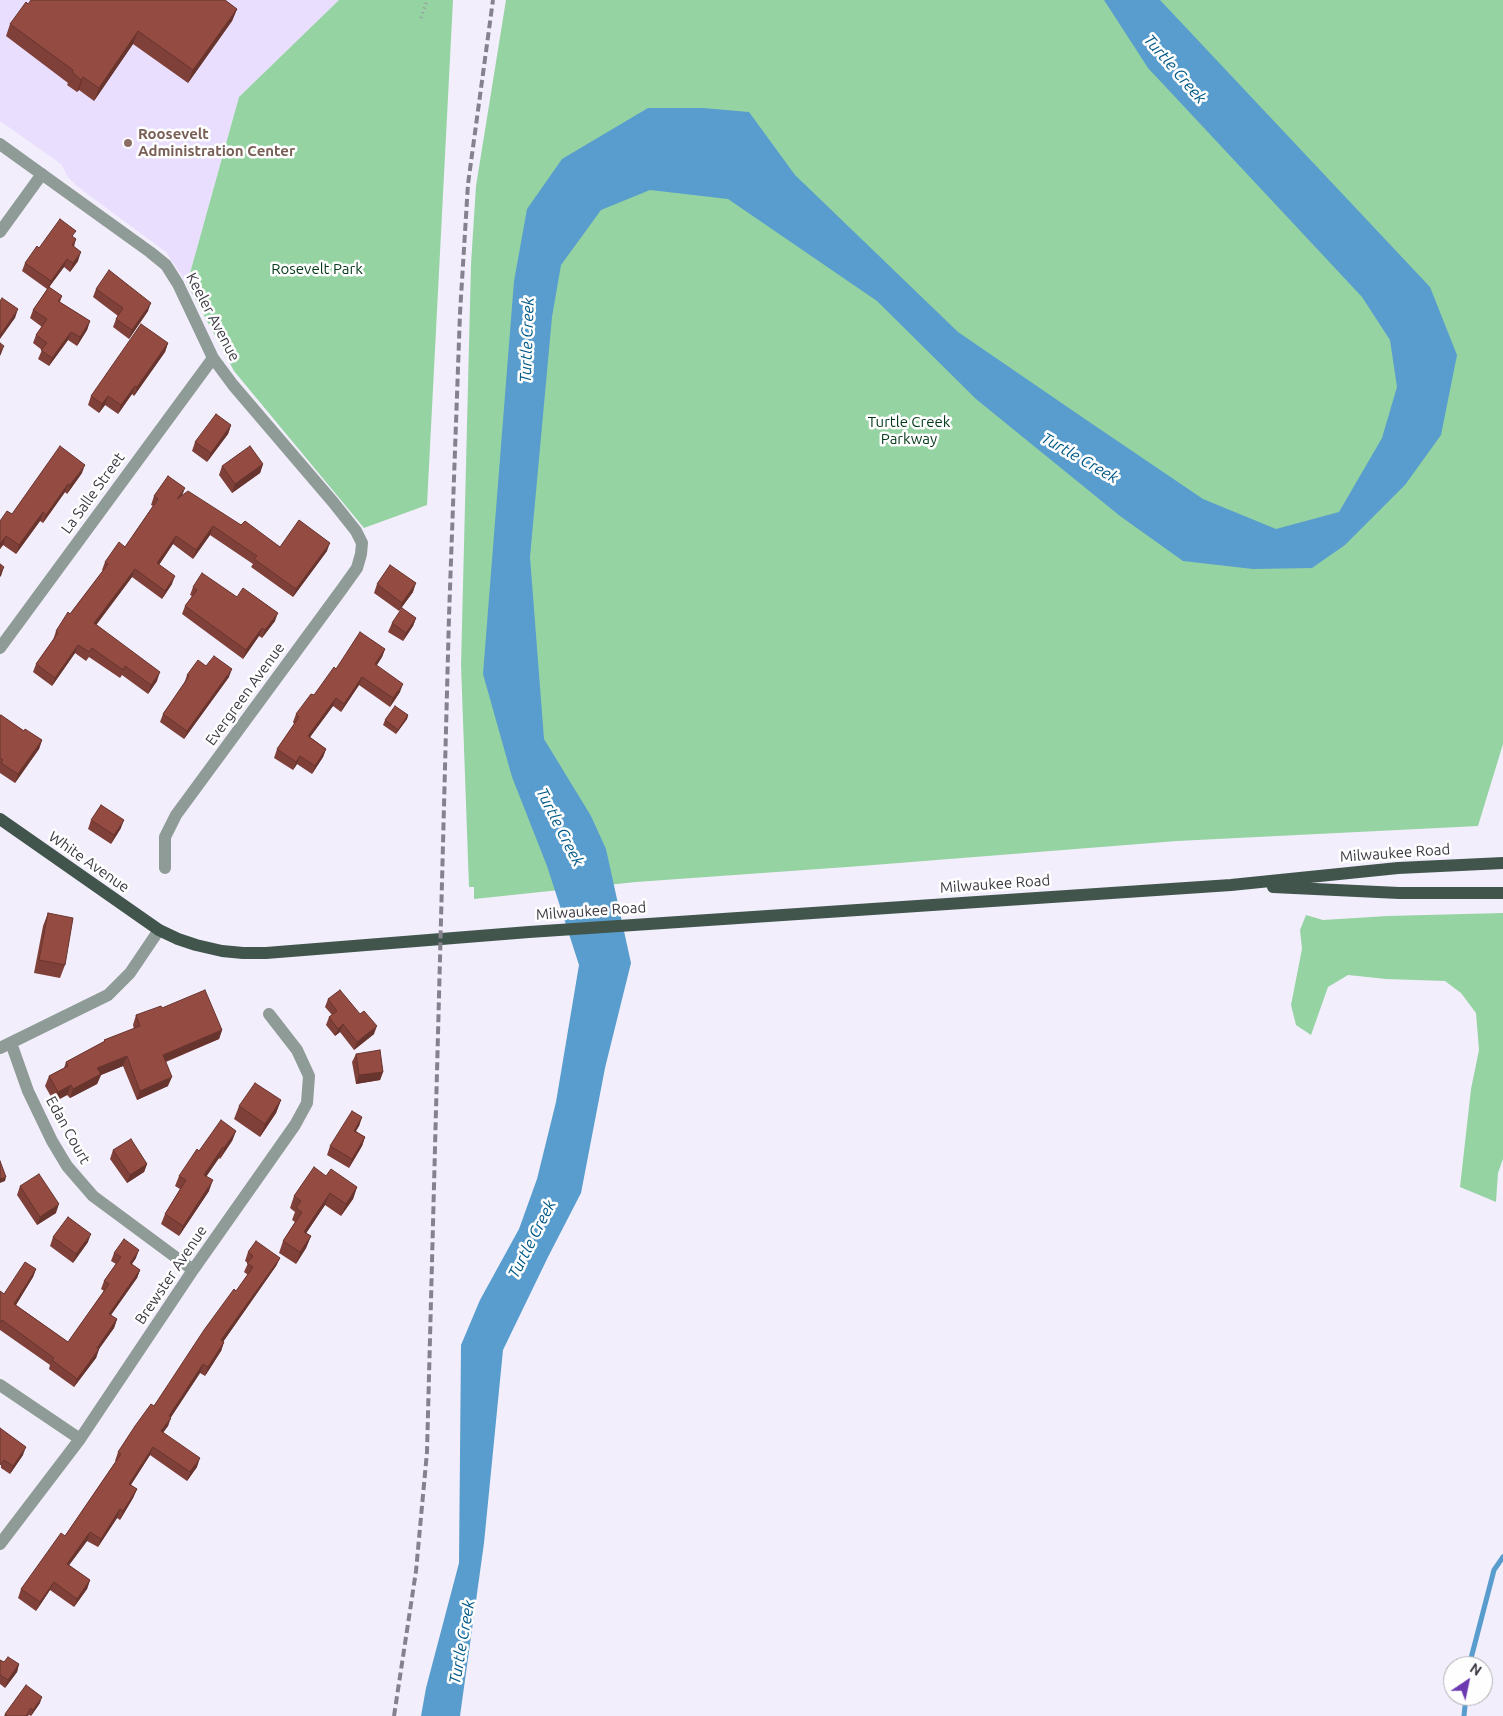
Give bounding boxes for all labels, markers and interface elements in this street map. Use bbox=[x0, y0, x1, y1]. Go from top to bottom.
water label: Turtle Creek bbox=[1140, 30, 1210, 108]
place label: Roosevelt Administration Center bbox=[138, 125, 295, 160]
marker: Roosevelt Administration Center bbox=[122, 137, 134, 149]
park label: Rosevelt Park bbox=[271, 260, 363, 278]
street label: Keeler Avenue bbox=[182, 270, 244, 364]
water label: Turtle Creek bbox=[516, 297, 538, 383]
park label: Turtle Creek Parkway bbox=[868, 413, 950, 448]
water label: Turtle Creek bbox=[1038, 428, 1122, 488]
street label: La Salle Street bbox=[58, 449, 128, 537]
street label: Evergreen Avenue bbox=[202, 639, 288, 749]
water label: Turtle Creek bbox=[532, 785, 588, 869]
street label: White Avenue bbox=[45, 828, 133, 896]
street label: Milwaukee Road bbox=[1339, 840, 1451, 866]
street label: Milwaukee Road bbox=[939, 871, 1051, 897]
street label: Milwaukee Road bbox=[535, 898, 647, 924]
street label: Edan Court bbox=[42, 1093, 94, 1167]
water label: Turtle Creek bbox=[504, 1197, 560, 1281]
street label: Brewster Avenue bbox=[131, 1222, 211, 1328]
water label: Turtle Creek bbox=[445, 1598, 479, 1686]
north arrow bbox=[1443, 1656, 1493, 1706]
text: N bbox=[1467, 1660, 1485, 1679]

